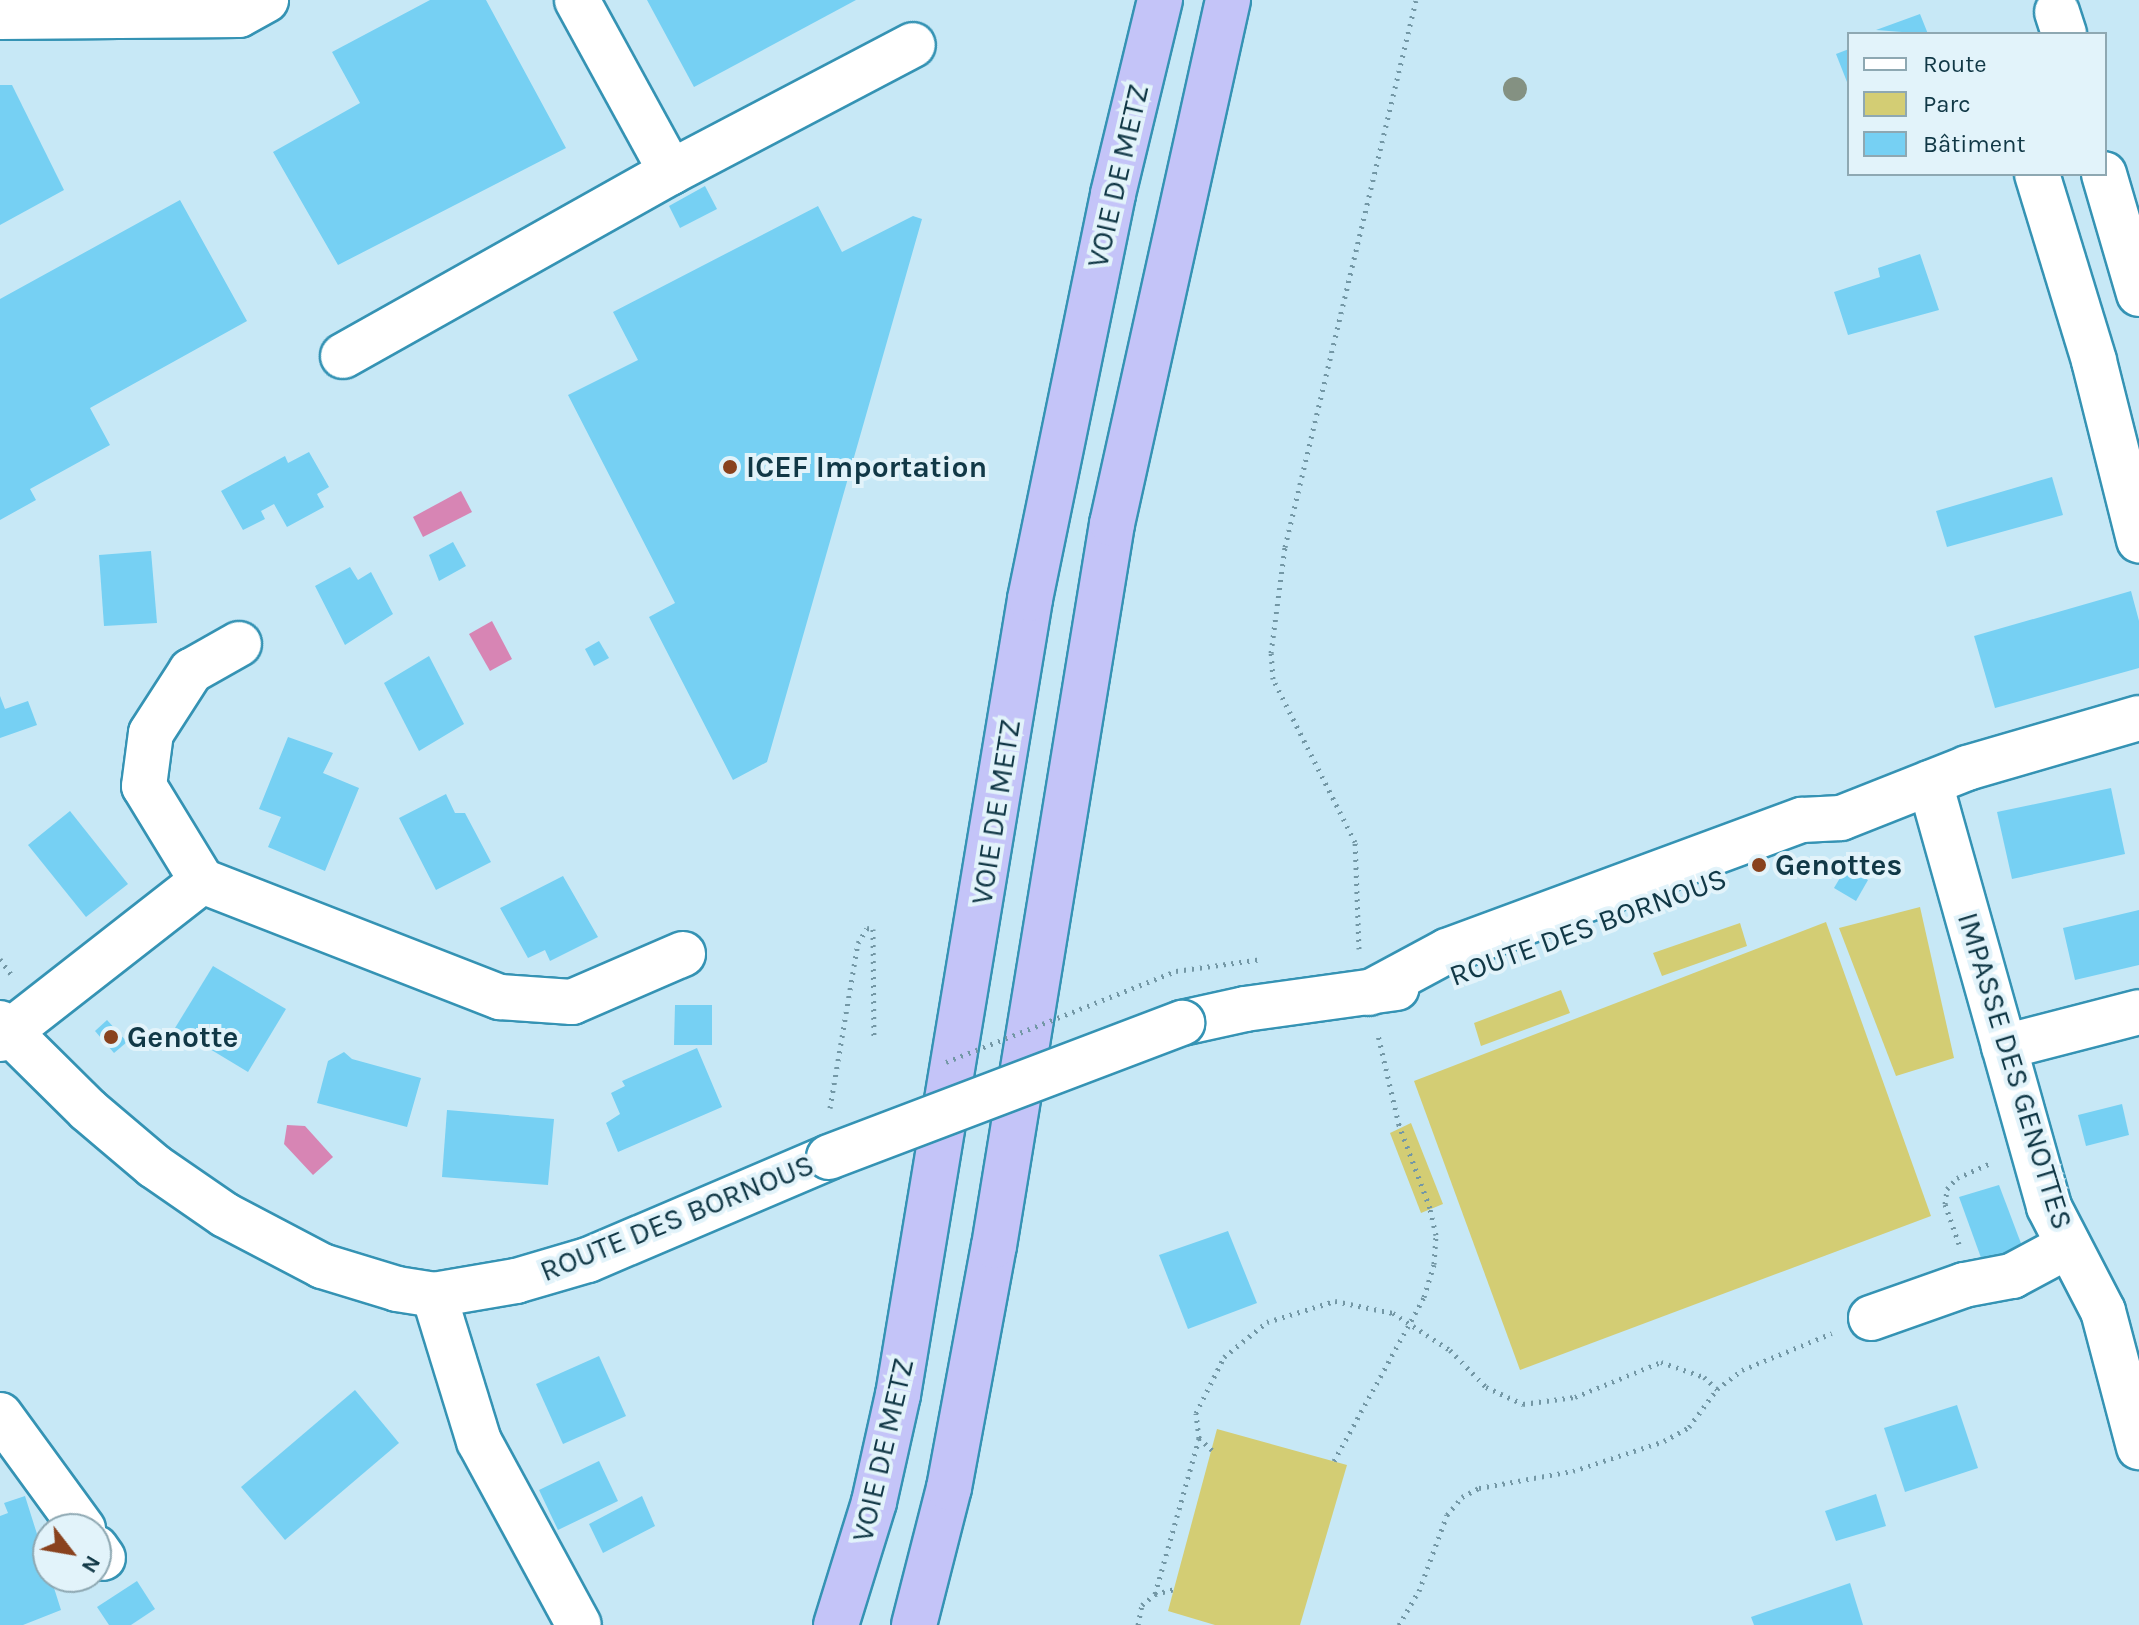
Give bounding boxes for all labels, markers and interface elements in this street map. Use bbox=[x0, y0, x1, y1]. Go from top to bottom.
legend bbox=[1847, 32, 2107, 176]
text: Route bbox=[1923, 50, 1987, 78]
street label: VOIE DE METZ bbox=[1079, 81, 1157, 271]
text: Parc bbox=[1923, 90, 1971, 118]
text: Bâtiment bbox=[1923, 130, 2026, 158]
place label: ICEF Importation bbox=[746, 449, 987, 485]
marker: ICEF Importation bbox=[721, 458, 739, 476]
street label: VOIE DE METZ bbox=[964, 717, 1028, 907]
place label: Genottes bbox=[1775, 847, 1902, 883]
marker: Genottes bbox=[1750, 856, 1768, 874]
street label: ROUTE DES BORNOUS bbox=[1445, 860, 1731, 994]
street label: IMPASSE DES GENOTTES bbox=[1950, 908, 2080, 1234]
place label: Genotte bbox=[127, 1019, 238, 1055]
marker: Genotte bbox=[102, 1028, 120, 1046]
street label: ROUTE DES BORNOUS bbox=[535, 1147, 819, 1289]
street label: VOIE DE METZ bbox=[844, 1355, 922, 1545]
north arrow bbox=[32, 1513, 112, 1593]
text: N bbox=[76, 1551, 106, 1578]

